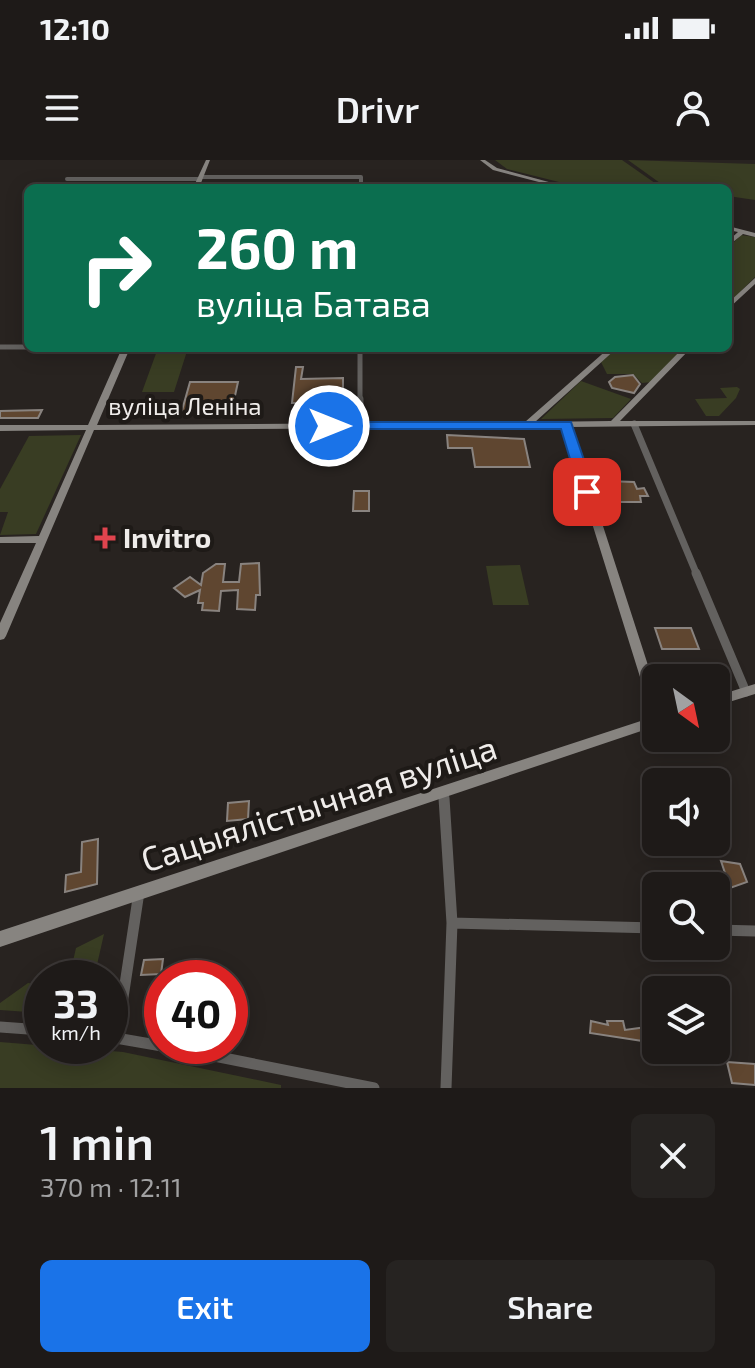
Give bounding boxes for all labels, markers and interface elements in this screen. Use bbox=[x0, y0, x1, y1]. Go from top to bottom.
text: 12:10 bbox=[40, 10, 110, 46]
icon: menu bbox=[40, 86, 84, 130]
icon: person bbox=[671, 86, 715, 130]
text: Drivr bbox=[336, 87, 419, 130]
text: 260 m bbox=[196, 213, 358, 280]
icon: right bbox=[64, 216, 168, 320]
text: вуліца Батава bbox=[196, 281, 431, 324]
position arrow bbox=[287, 384, 371, 468]
street label: вуліца Леніна bbox=[108, 391, 262, 421]
pin bbox=[553, 458, 621, 526]
icon: arrive bbox=[565, 470, 609, 514]
place label: Invitro bbox=[123, 520, 211, 554]
marker: Invitro bbox=[94, 527, 116, 549]
north arrow bbox=[642, 664, 730, 752]
map controls bbox=[642, 664, 730, 1064]
street label: Сацыялістычная вуліца bbox=[135, 726, 502, 880]
button: sound bbox=[642, 768, 730, 856]
button: search bbox=[642, 872, 730, 960]
speed limit sign: 40 bbox=[144, 960, 248, 1064]
button: layers bbox=[642, 976, 730, 1064]
text: 33 bbox=[53, 978, 99, 1026]
text: km/h bbox=[51, 1020, 101, 1044]
text: 1 min bbox=[40, 1112, 154, 1170]
button: close bbox=[631, 1114, 715, 1198]
text: 370 m · 12:11 bbox=[40, 1171, 182, 1202]
button: Exit bbox=[40, 1260, 370, 1352]
button: Share bbox=[386, 1260, 715, 1352]

